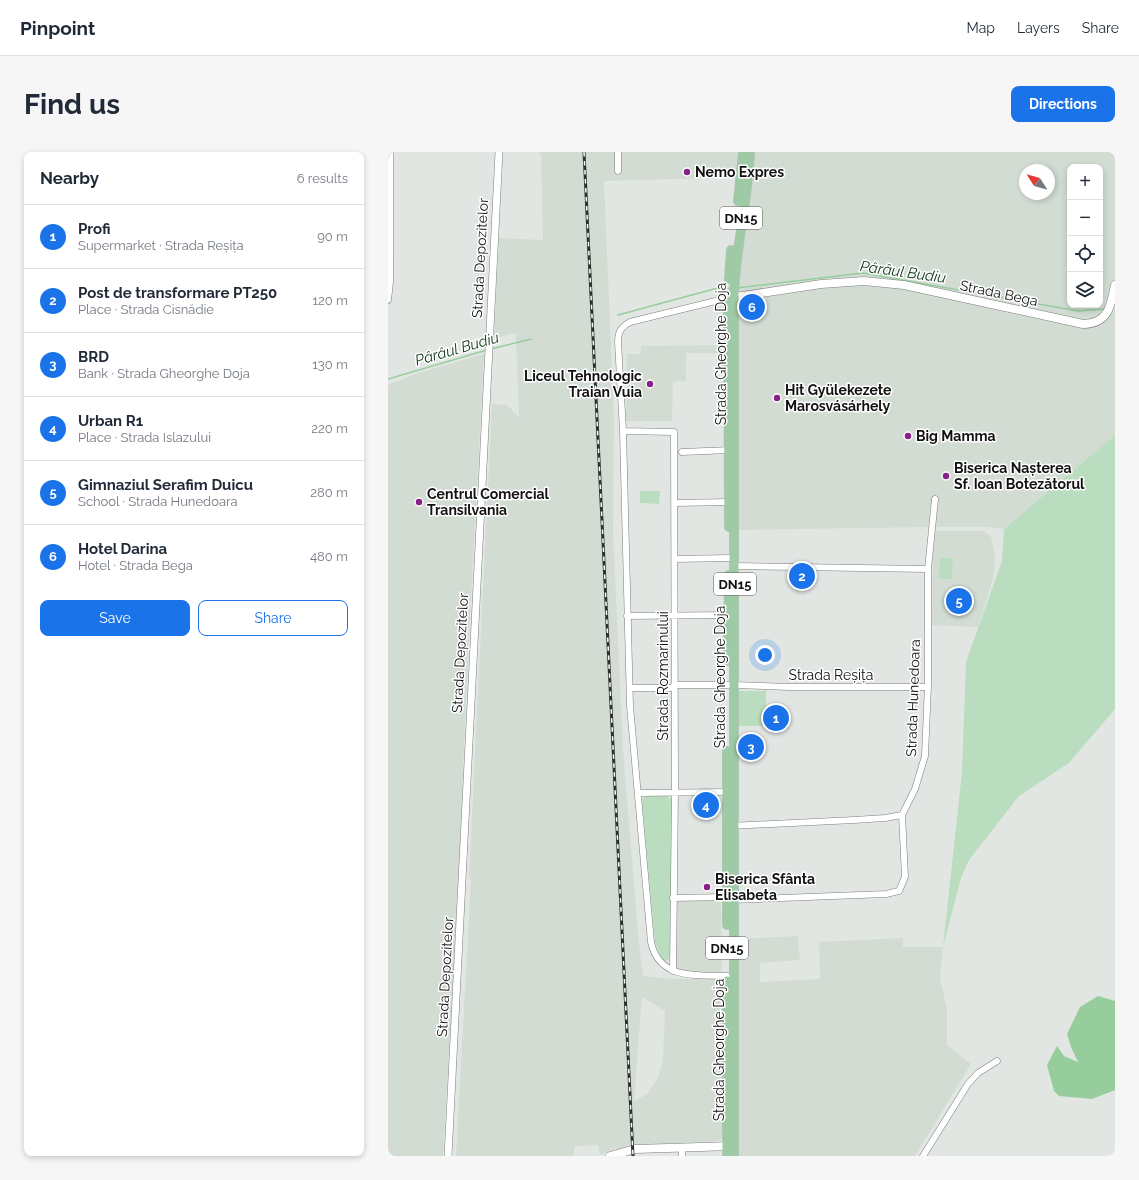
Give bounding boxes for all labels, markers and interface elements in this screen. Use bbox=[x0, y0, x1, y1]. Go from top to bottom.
text: Pinpoint bbox=[20, 17, 95, 39]
text: Map bbox=[967, 20, 995, 36]
text: Layers bbox=[1017, 20, 1060, 36]
text: Share bbox=[1082, 20, 1119, 36]
button: Directions bbox=[1011, 86, 1115, 122]
text: Find us bbox=[24, 88, 120, 121]
place label: Nemo Expres bbox=[695, 164, 784, 180]
north arrow bbox=[1019, 164, 1055, 200]
map controls bbox=[1067, 164, 1103, 308]
button: + bbox=[1067, 164, 1103, 200]
marker: Nemo Expres bbox=[682, 167, 692, 177]
text: Nearby bbox=[40, 168, 99, 188]
text: 6 results bbox=[297, 171, 348, 186]
street label: Strada Depozitelor bbox=[469, 197, 491, 318]
button: − bbox=[1067, 200, 1103, 236]
road number: DN15 bbox=[720, 207, 762, 229]
text: Profi bbox=[78, 220, 111, 238]
text: 1 bbox=[50, 229, 56, 244]
text: 90 m bbox=[317, 229, 348, 244]
button: locate bbox=[1067, 236, 1103, 272]
text: Supermarket · Strada Reșița bbox=[78, 238, 244, 253]
water label: Pârâul Budiu bbox=[859, 257, 948, 287]
button: layers bbox=[1067, 272, 1103, 308]
street label: Strada Bega bbox=[959, 277, 1039, 309]
street label: Strada Gheorghe Doja bbox=[713, 283, 729, 425]
text: Post de transformare PT250 bbox=[78, 284, 277, 302]
pin: 6 bbox=[739, 292, 765, 322]
text: 2 bbox=[49, 293, 57, 308]
text: 120 m bbox=[312, 293, 348, 308]
text: Place · Strada Cisnădie bbox=[78, 302, 214, 317]
water label: Pârâul Budiu bbox=[413, 328, 501, 370]
text: BRD bbox=[78, 348, 109, 366]
text: 3 bbox=[49, 357, 57, 372]
text: 130 m bbox=[312, 357, 348, 372]
text: Bank · Strada Gheorghe Doja bbox=[78, 366, 250, 381]
place label: Liceul Tehnologic Traian Vuia bbox=[524, 368, 642, 400]
marker: Liceul Tehnologic Traian Vuia bbox=[645, 379, 655, 389]
place label: Hit Gyülekezete Marosvásárhely bbox=[785, 382, 892, 414]
marker: Hit Gyülekezete Marosvásárhely bbox=[772, 393, 782, 403]
text: Urban R1 bbox=[78, 412, 143, 430]
text: 4 bbox=[49, 421, 57, 436]
text: 220 m bbox=[311, 421, 348, 436]
place label: Big Mamma bbox=[916, 428, 996, 444]
text: Place · Strada Islazului bbox=[78, 430, 211, 445]
marker: Big Mamma bbox=[903, 431, 913, 441]
place label: Biserica Nașterea Sf. Ioan Botezătorul bbox=[954, 460, 1085, 492]
marker: Biserica Nașterea Sf. Ioan Botezătorul bbox=[941, 471, 951, 481]
text: Gimnaziul Serafim Duicu bbox=[78, 476, 253, 494]
text: 5 bbox=[49, 485, 57, 500]
text: 280 m bbox=[310, 485, 348, 500]
place label: Centrul Comercial Transilvania bbox=[427, 486, 550, 518]
text: School · Strada Hunedoara bbox=[78, 494, 238, 509]
marker: Centrul Comercial Transilvania bbox=[414, 497, 424, 507]
text: Hotel Darina bbox=[78, 540, 167, 558]
text: 6 bbox=[49, 549, 57, 564]
text: 480 m bbox=[310, 549, 348, 564]
text: Hotel · Strada Bega bbox=[78, 558, 193, 573]
pin: 2 bbox=[789, 561, 815, 591]
road number: DN15 bbox=[714, 573, 756, 595]
pin: 5 bbox=[946, 586, 972, 616]
street label: Strada Depozitelor bbox=[449, 592, 471, 713]
button: Save bbox=[40, 600, 190, 636]
button: Share bbox=[198, 600, 348, 636]
street label: Strada Gheorghe Doja bbox=[712, 606, 728, 748]
street label: Strada Rozmarinului bbox=[655, 611, 671, 741]
street label: Strada Hunedoara bbox=[903, 639, 923, 757]
your location bbox=[755, 645, 775, 665]
street label: Strada Reșița bbox=[789, 667, 873, 683]
pin: 1 bbox=[763, 703, 789, 733]
pin: 3 bbox=[738, 732, 764, 762]
pin: 4 bbox=[693, 790, 719, 820]
place label: Biserica Sfânta Elisabeta bbox=[715, 871, 815, 903]
marker: Biserica Sfânta Elisabeta bbox=[702, 882, 712, 892]
street label: Strada Depozitelor bbox=[434, 916, 456, 1037]
road number: DN15 bbox=[706, 937, 748, 959]
street label: Strada Gheorghe Doja bbox=[711, 979, 727, 1121]

